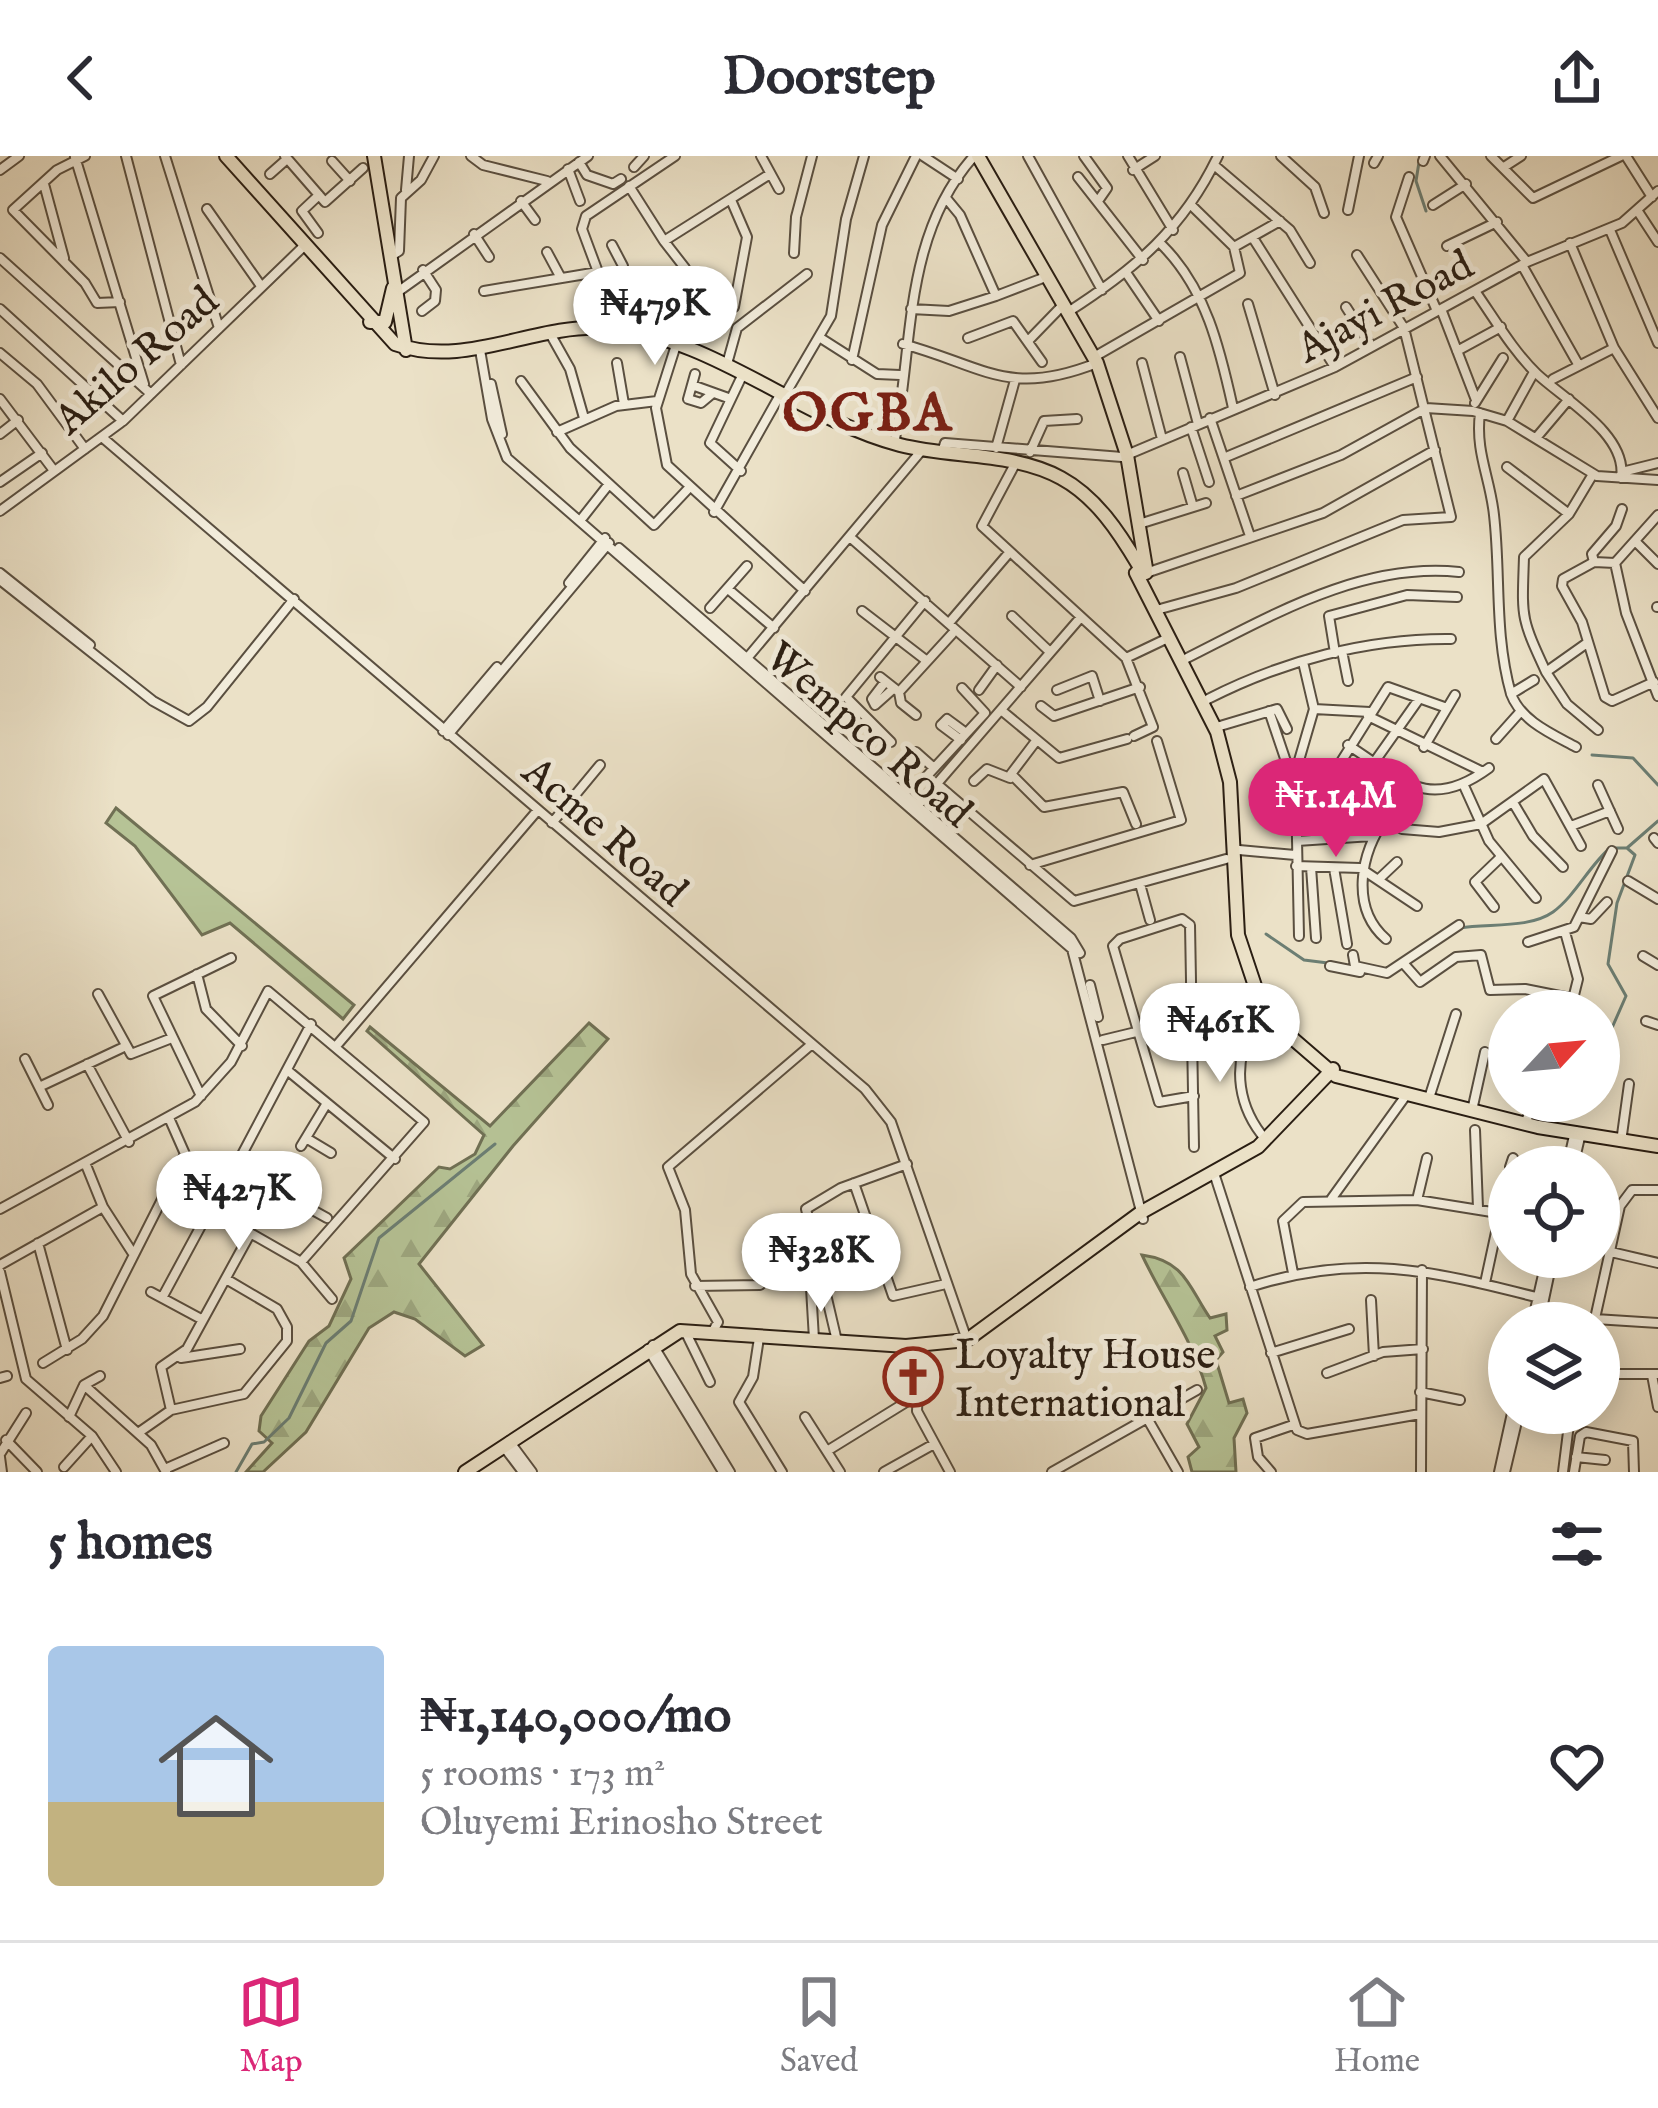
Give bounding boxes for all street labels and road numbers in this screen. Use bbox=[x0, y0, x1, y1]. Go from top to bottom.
street label: Ajayi Road bbox=[1288, 239, 1483, 377]
street label: Akilo Road bbox=[44, 276, 231, 448]
street label: Wempco Road bbox=[753, 631, 983, 840]
street label: Acme Road bbox=[509, 746, 698, 919]

